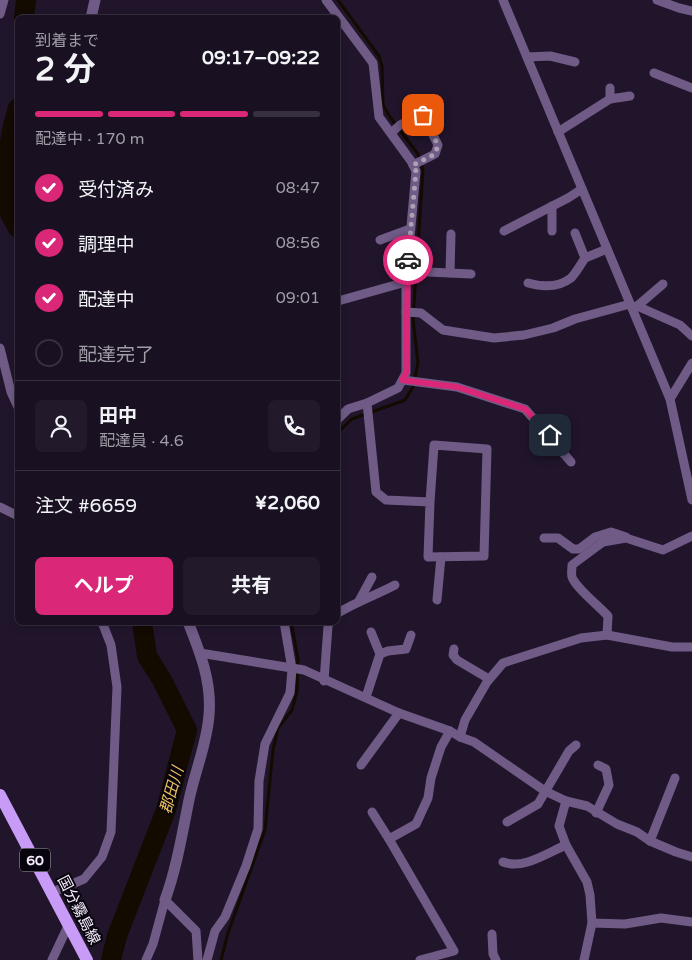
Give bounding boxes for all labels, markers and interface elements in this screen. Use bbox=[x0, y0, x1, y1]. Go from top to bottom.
text: 到着まで bbox=[35, 31, 99, 51]
text: 09:17–09:22 bbox=[202, 47, 320, 69]
text: 2 分 bbox=[35, 51, 95, 89]
pin bbox=[402, 94, 444, 136]
icon: bag bbox=[409, 101, 437, 129]
text: 配達中 · 170 m bbox=[35, 129, 144, 149]
icon: check bbox=[35, 174, 63, 202]
text: 08:47 bbox=[276, 178, 320, 198]
text: 受付済み bbox=[78, 179, 154, 201]
icon: check bbox=[35, 229, 63, 257]
text: 08:56 bbox=[276, 233, 320, 253]
text: 調理中 bbox=[78, 234, 135, 256]
courier bbox=[383, 235, 433, 285]
icon: car bbox=[394, 246, 422, 274]
icon: check bbox=[35, 284, 63, 312]
text: 09:01 bbox=[276, 288, 320, 308]
text: 配達中 bbox=[78, 289, 135, 311]
text: 配達完了 bbox=[78, 344, 154, 366]
button: person bbox=[35, 400, 87, 452]
button: phone bbox=[268, 400, 320, 452]
text: 田中 bbox=[99, 405, 137, 427]
pin bbox=[529, 414, 571, 456]
icon: home bbox=[536, 421, 564, 449]
text: 配達員 · 4.6 bbox=[99, 431, 184, 451]
text: ¥2,060 bbox=[255, 492, 320, 514]
text: 注文 #6659 bbox=[35, 495, 137, 517]
button: ヘルプ bbox=[35, 557, 173, 615]
button: 共有 bbox=[183, 557, 320, 615]
water label: 郡田川 bbox=[156, 763, 189, 816]
road number: 60 bbox=[20, 848, 50, 872]
street label: 国分霧島線 bbox=[54, 872, 104, 948]

